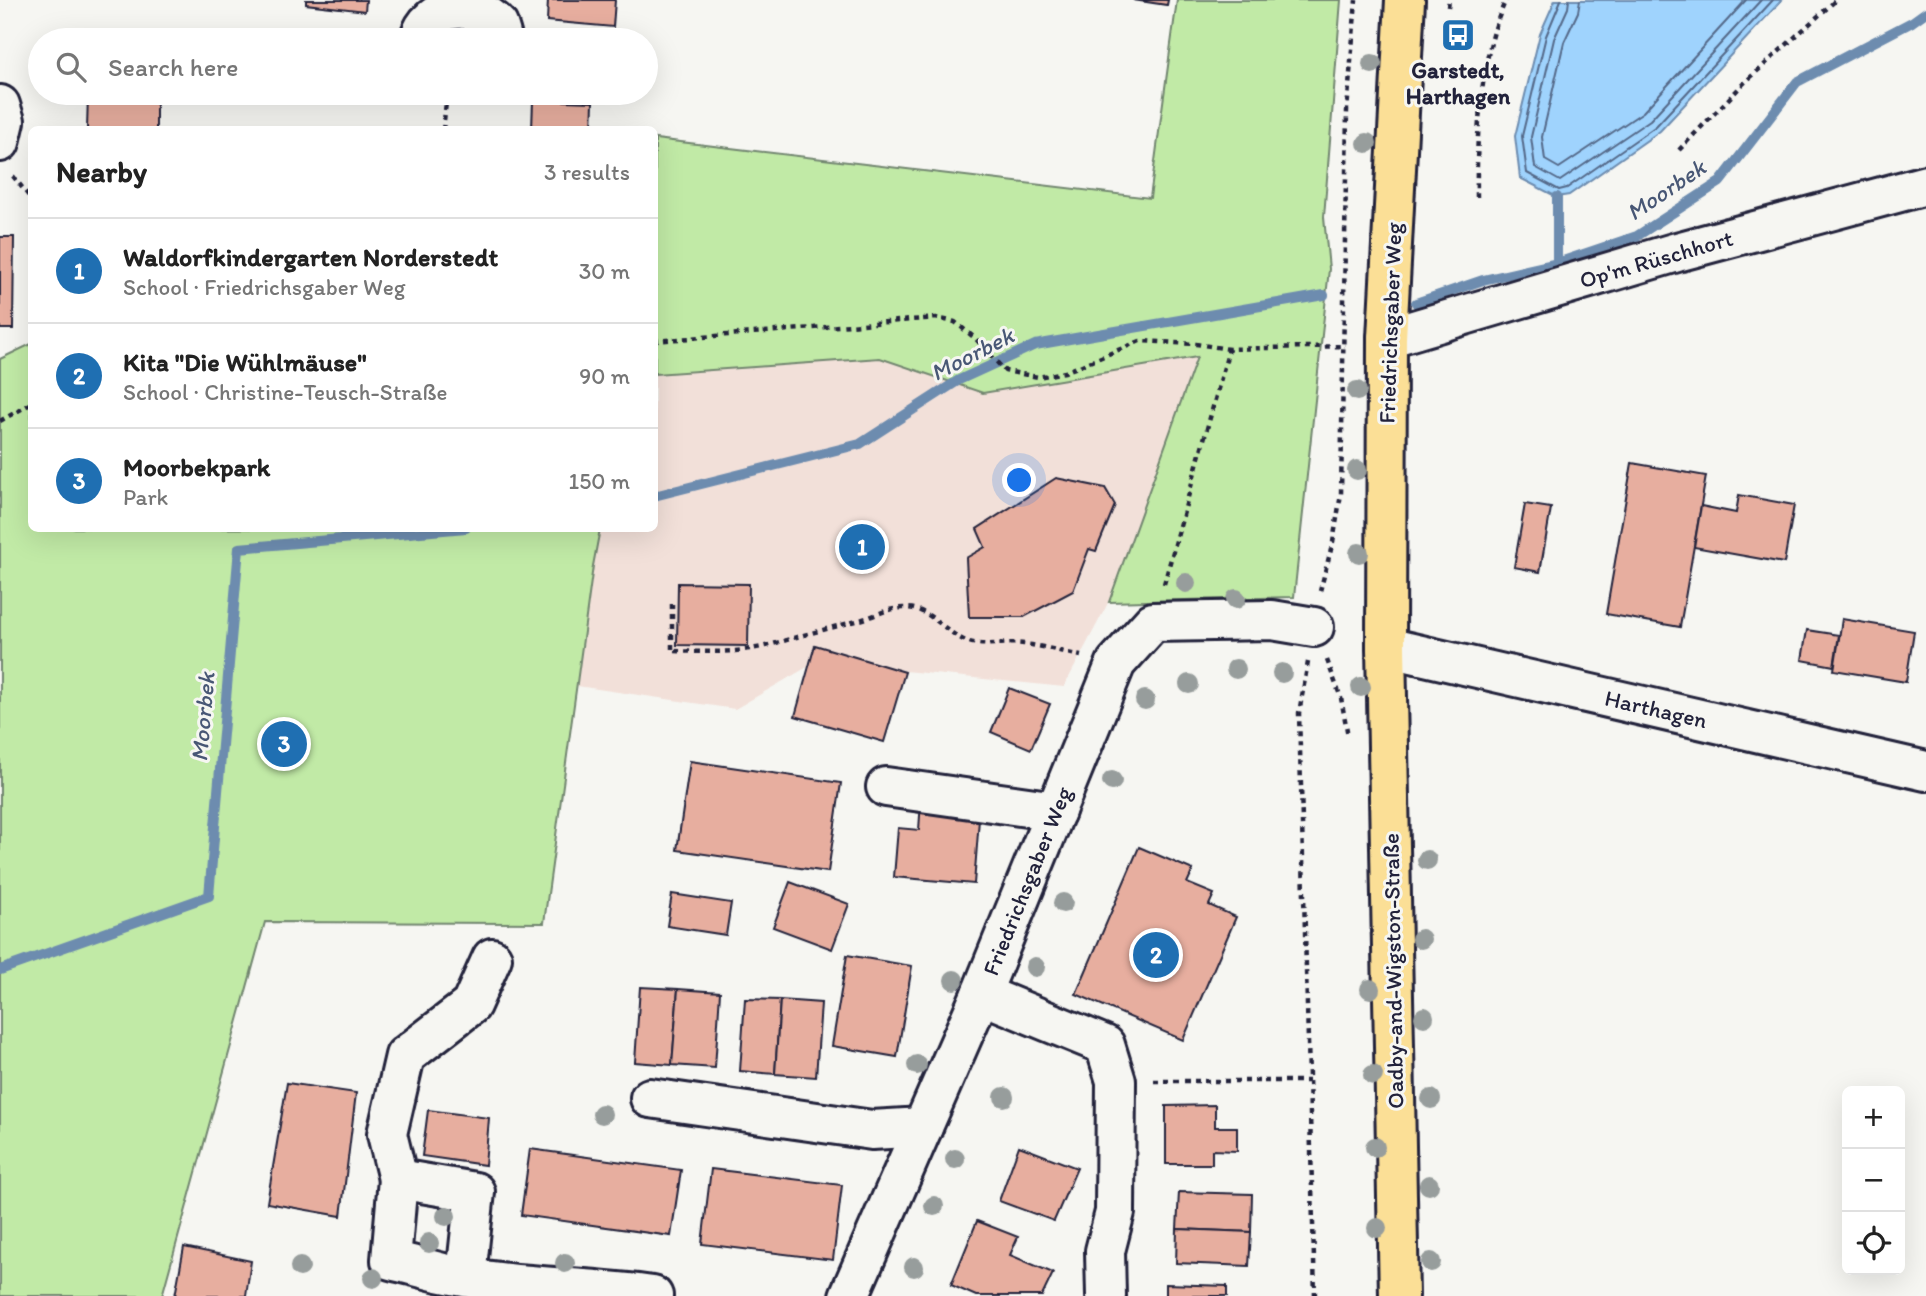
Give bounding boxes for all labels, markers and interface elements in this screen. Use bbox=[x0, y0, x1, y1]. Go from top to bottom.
bus stop icon: Garstedt, Harthagen bbox=[1439, 16, 1477, 54]
search box bbox=[28, 28, 658, 105]
icon: search bbox=[52, 48, 90, 86]
text: Search here bbox=[108, 51, 238, 83]
place label: Garstedt, Harthagen bbox=[1406, 56, 1511, 110]
water label: Moorbek bbox=[1621, 152, 1712, 227]
text: Nearby bbox=[56, 153, 147, 190]
text: 3 results bbox=[544, 158, 630, 186]
street label: Friedrichsgaber Weg bbox=[1372, 222, 1408, 424]
street label: Op'm Rüschhort bbox=[1576, 224, 1736, 294]
text: Waldorfkindergarten Norderstedt bbox=[123, 241, 498, 273]
text: 1 bbox=[74, 257, 84, 285]
text: 30 m bbox=[579, 257, 630, 285]
text: School · Friedrichsgaber Weg bbox=[123, 273, 406, 301]
water label: Moorbek bbox=[925, 320, 1020, 387]
text: Kita "Die Wühlmäuse" bbox=[123, 346, 367, 378]
text: 2 bbox=[73, 362, 85, 390]
text: 90 m bbox=[579, 362, 630, 390]
text: School · Christine-Teusch-Straße bbox=[123, 378, 447, 406]
text: Moorbekpark bbox=[123, 451, 270, 483]
your location bbox=[1002, 463, 1036, 497]
text: 3 bbox=[73, 467, 85, 495]
text: 150 m bbox=[569, 467, 630, 495]
text: Park bbox=[123, 483, 168, 511]
pin: 1 bbox=[839, 521, 885, 573]
water label: Moorbek bbox=[184, 670, 221, 763]
street label: Harthagen bbox=[1602, 684, 1710, 734]
pin: 3 bbox=[261, 718, 307, 770]
street label: Friedrichsgaber Weg bbox=[976, 782, 1078, 980]
street label: Oadby-and-Wigston-Straße bbox=[1377, 833, 1409, 1109]
pin: 2 bbox=[1133, 929, 1179, 981]
map controls bbox=[1842, 1086, 1905, 1275]
button: + bbox=[1842, 1086, 1905, 1149]
button: − bbox=[1842, 1149, 1905, 1212]
button: locate bbox=[1842, 1212, 1905, 1275]

